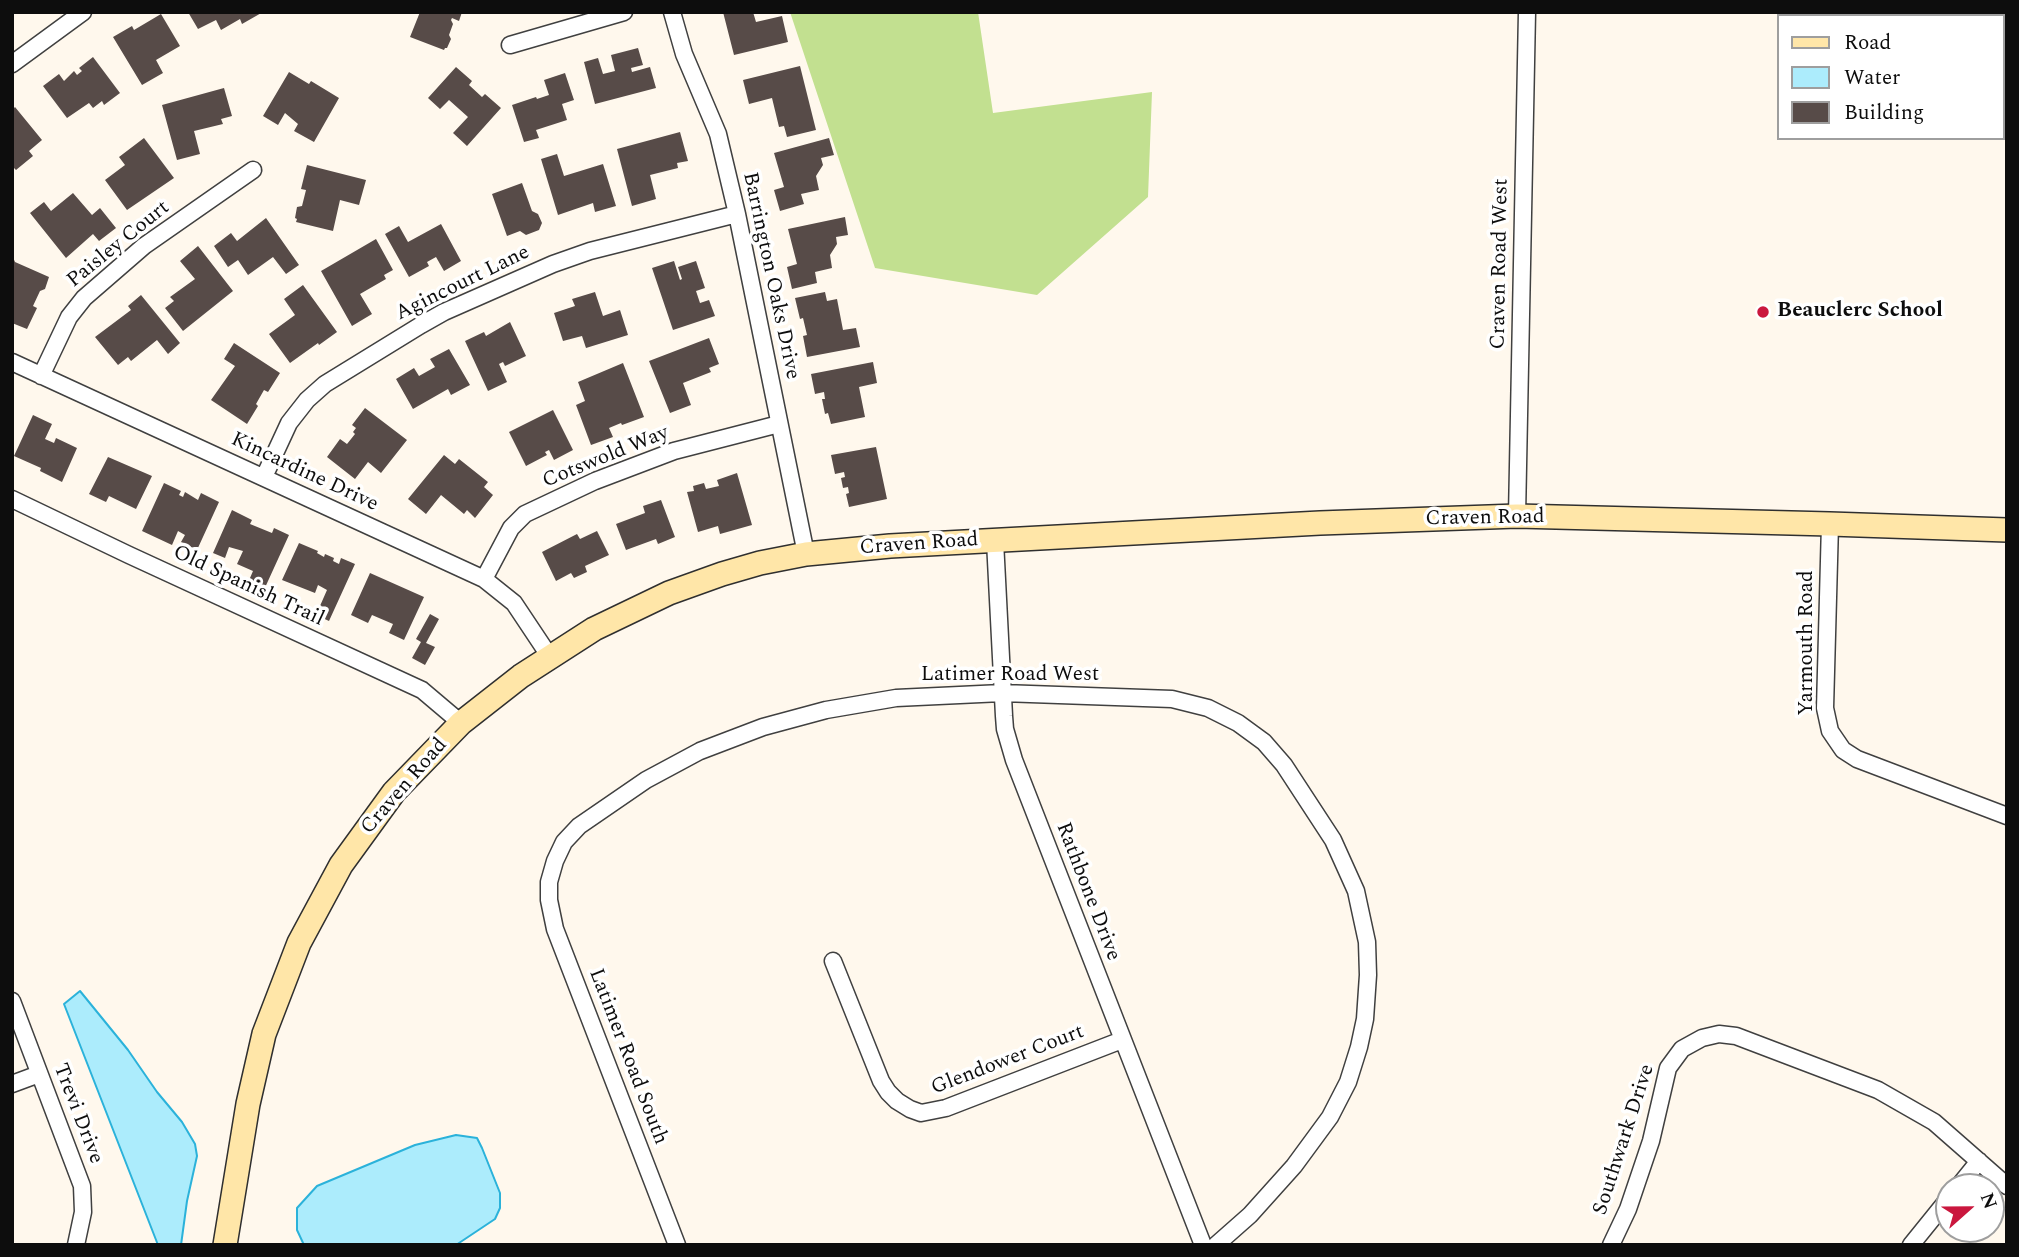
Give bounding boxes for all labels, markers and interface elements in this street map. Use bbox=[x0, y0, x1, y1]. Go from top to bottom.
legend bbox=[1778, 14, 2005, 140]
text: Road bbox=[1844, 27, 1891, 59]
text: Water bbox=[1844, 62, 1900, 94]
text: Building bbox=[1844, 97, 1924, 129]
street label: Barrington Oaks Drive bbox=[736, 170, 804, 382]
street label: Craven Road West bbox=[1487, 178, 1515, 350]
street label: Paisley Court bbox=[63, 196, 175, 294]
street label: Agincourt Lane bbox=[392, 241, 534, 327]
place label: Beauclerc School bbox=[1777, 299, 1943, 325]
marker: Beauclerc School bbox=[1755, 304, 1771, 320]
street label: Cotswold Way bbox=[539, 421, 673, 495]
street label: Kincardine Drive bbox=[226, 428, 382, 518]
street label: Craven Road bbox=[1425, 505, 1545, 533]
street label: Craven Road bbox=[859, 528, 979, 562]
street label: Old Spanish Trail bbox=[168, 541, 328, 633]
street label: Yarmouth Road bbox=[1795, 570, 1821, 716]
street label: Latimer Road West bbox=[921, 663, 1099, 689]
street label: Craven Road bbox=[356, 734, 454, 840]
street label: Rathbone Drive bbox=[1049, 819, 1125, 965]
street label: Latimer Road South bbox=[582, 966, 672, 1148]
street label: Glendower Court bbox=[928, 1020, 1088, 1102]
street label: Trevi Drive bbox=[46, 1060, 108, 1168]
street label: Southwark Drive bbox=[1589, 1061, 1661, 1219]
north arrow bbox=[1935, 1173, 2005, 1243]
text: N bbox=[1972, 1189, 2005, 1213]

